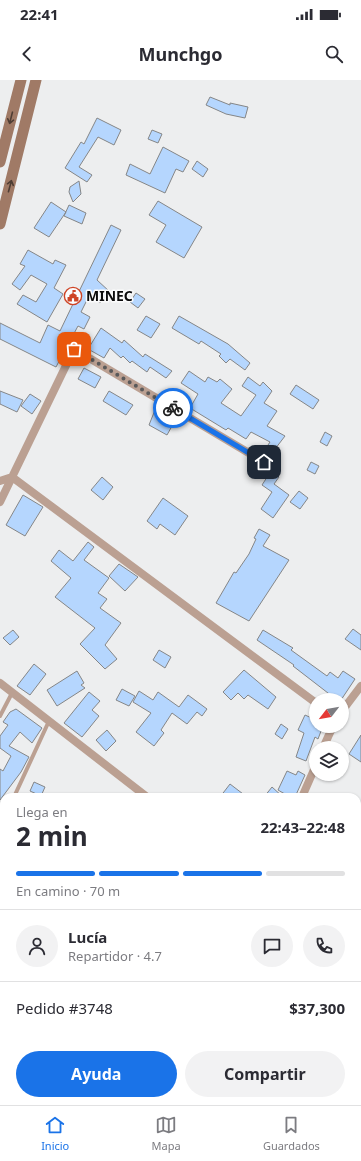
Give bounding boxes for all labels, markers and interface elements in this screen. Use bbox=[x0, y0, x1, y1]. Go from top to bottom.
text: 22:41 bbox=[20, 4, 59, 24]
text: Munchgo bbox=[139, 42, 223, 66]
icon: back bbox=[16, 43, 38, 65]
icon: search bbox=[323, 43, 345, 65]
one-way arrow bbox=[7, 111, 14, 124]
one-way arrow bbox=[7, 180, 14, 193]
public building icon: MINEC bbox=[63, 286, 83, 306]
place label: MINEC bbox=[86, 286, 133, 305]
pin bbox=[57, 332, 91, 366]
icon: bag bbox=[63, 338, 85, 360]
courier bbox=[153, 388, 193, 428]
icon: bike bbox=[162, 397, 184, 419]
pin bbox=[247, 445, 281, 479]
icon: home bbox=[253, 451, 275, 473]
north arrow bbox=[309, 693, 349, 733]
map controls bbox=[309, 693, 349, 781]
button: layers bbox=[309, 741, 349, 781]
text: Llega en bbox=[16, 803, 68, 821]
text: 22:43–22:48 bbox=[260, 817, 345, 837]
text: 2 min bbox=[16, 818, 88, 854]
text: En camino · 70 m bbox=[16, 882, 120, 900]
button: person bbox=[16, 925, 58, 967]
button: chat bbox=[251, 925, 293, 967]
button: phone bbox=[303, 925, 345, 967]
text: Lucía bbox=[68, 927, 107, 947]
text: Repartidor · 4.7 bbox=[68, 947, 162, 965]
text: Pedido #3748 bbox=[16, 998, 113, 1018]
text: $37,300 bbox=[289, 998, 345, 1018]
button: Ayuda bbox=[16, 1051, 177, 1097]
button: Compartir bbox=[185, 1051, 345, 1097]
tab: Inicio bbox=[41, 1114, 69, 1153]
tab: Mapa bbox=[152, 1114, 181, 1153]
tab: Guardados bbox=[263, 1114, 320, 1153]

